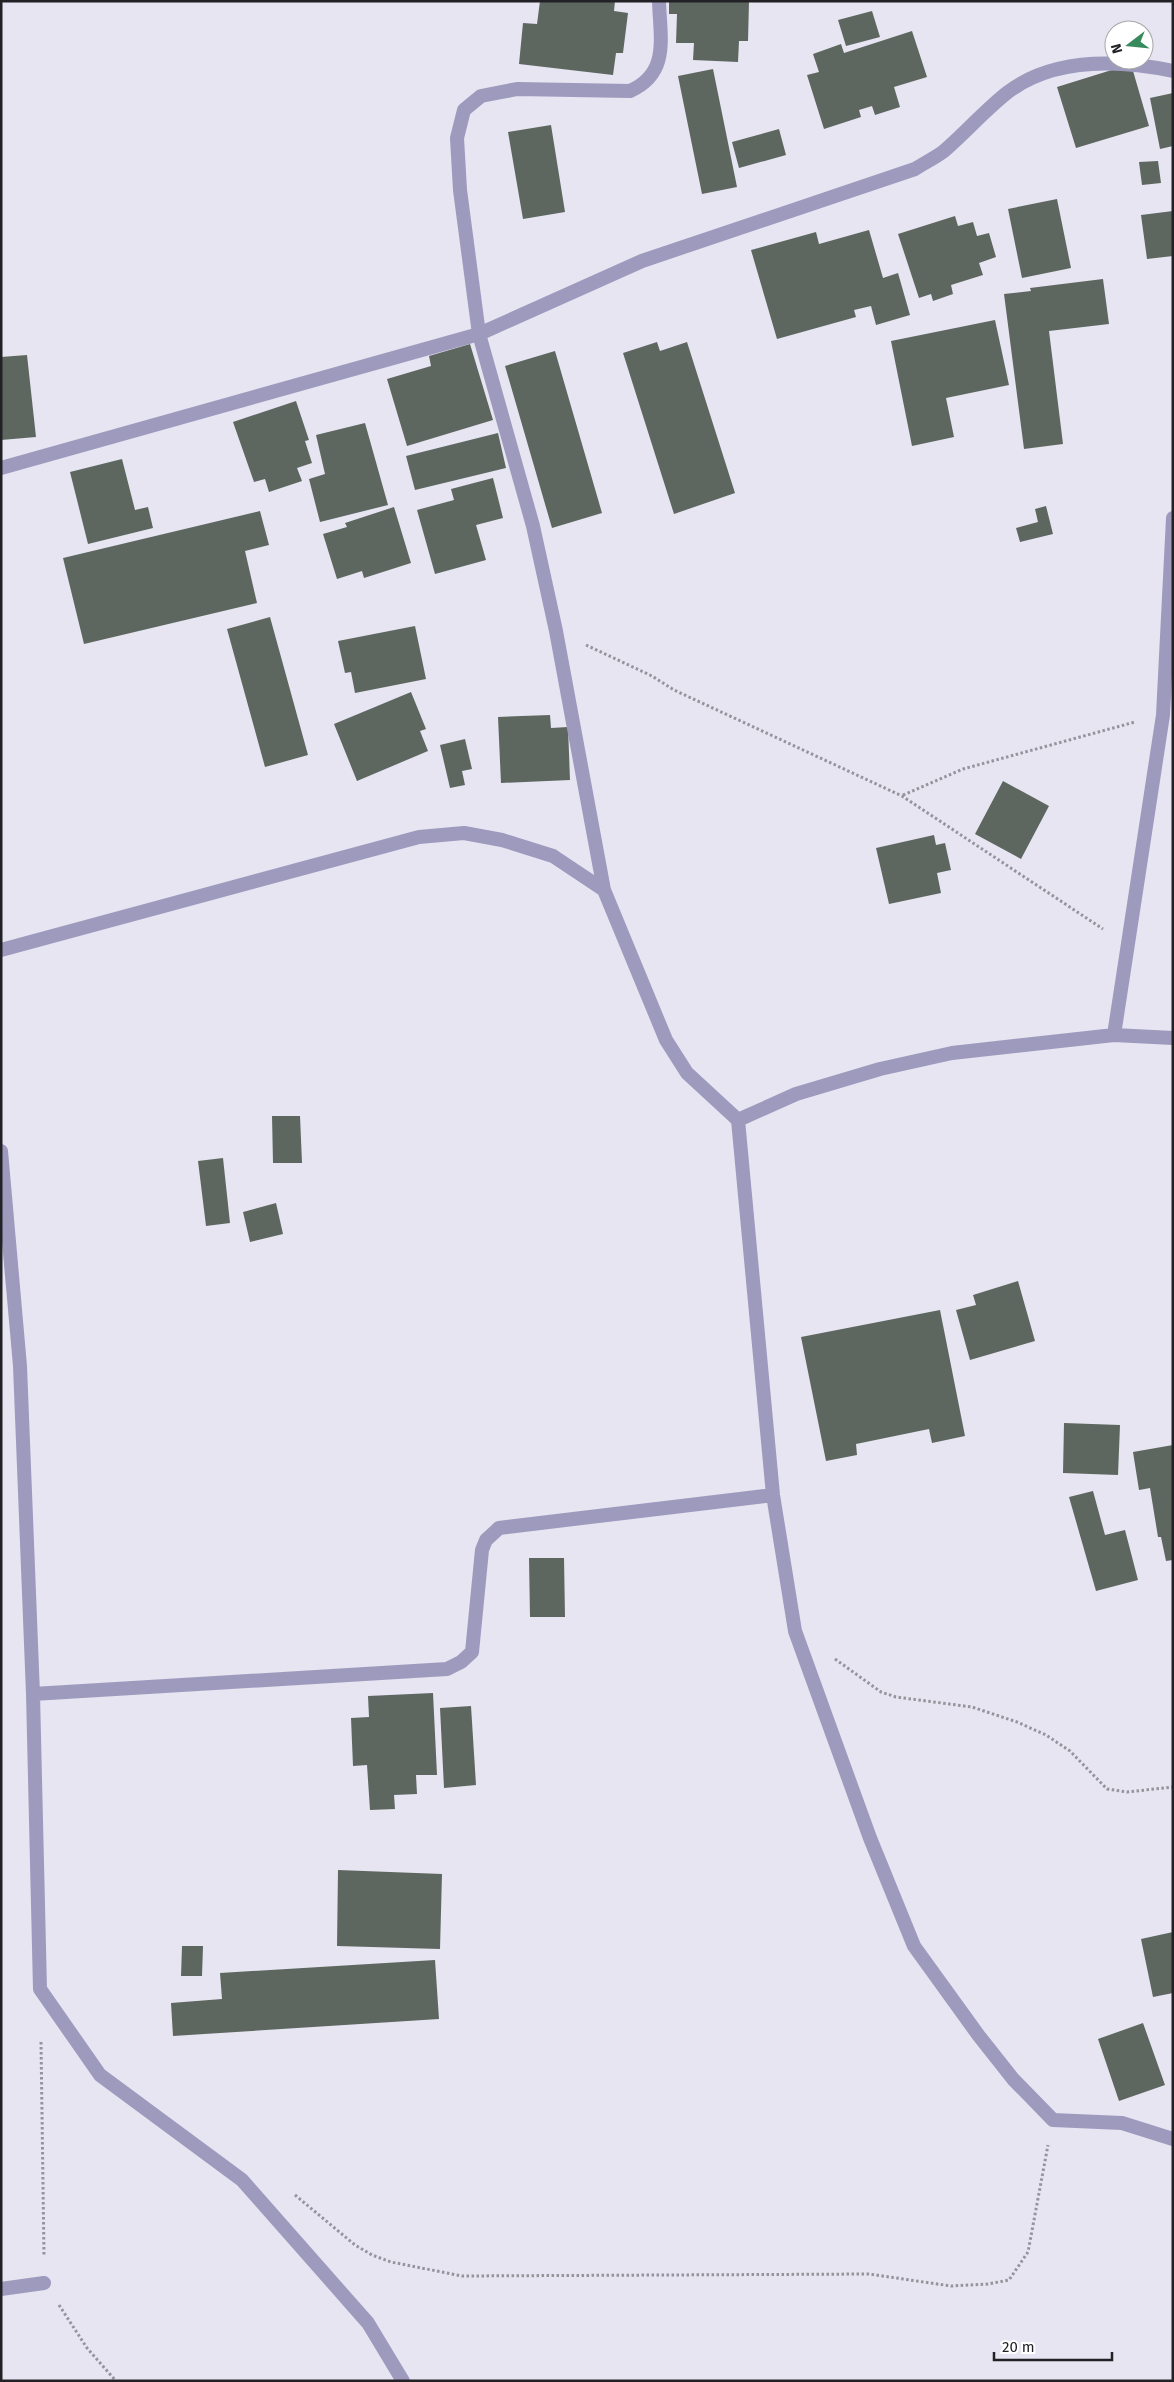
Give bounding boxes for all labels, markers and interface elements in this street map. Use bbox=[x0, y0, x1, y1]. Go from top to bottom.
north arrow bbox=[1104, 20, 1154, 70]
text: N bbox=[1108, 42, 1126, 55]
scale bar bbox=[994, 2330, 1112, 2362]
text: 20 m bbox=[1002, 2338, 1035, 2356]

